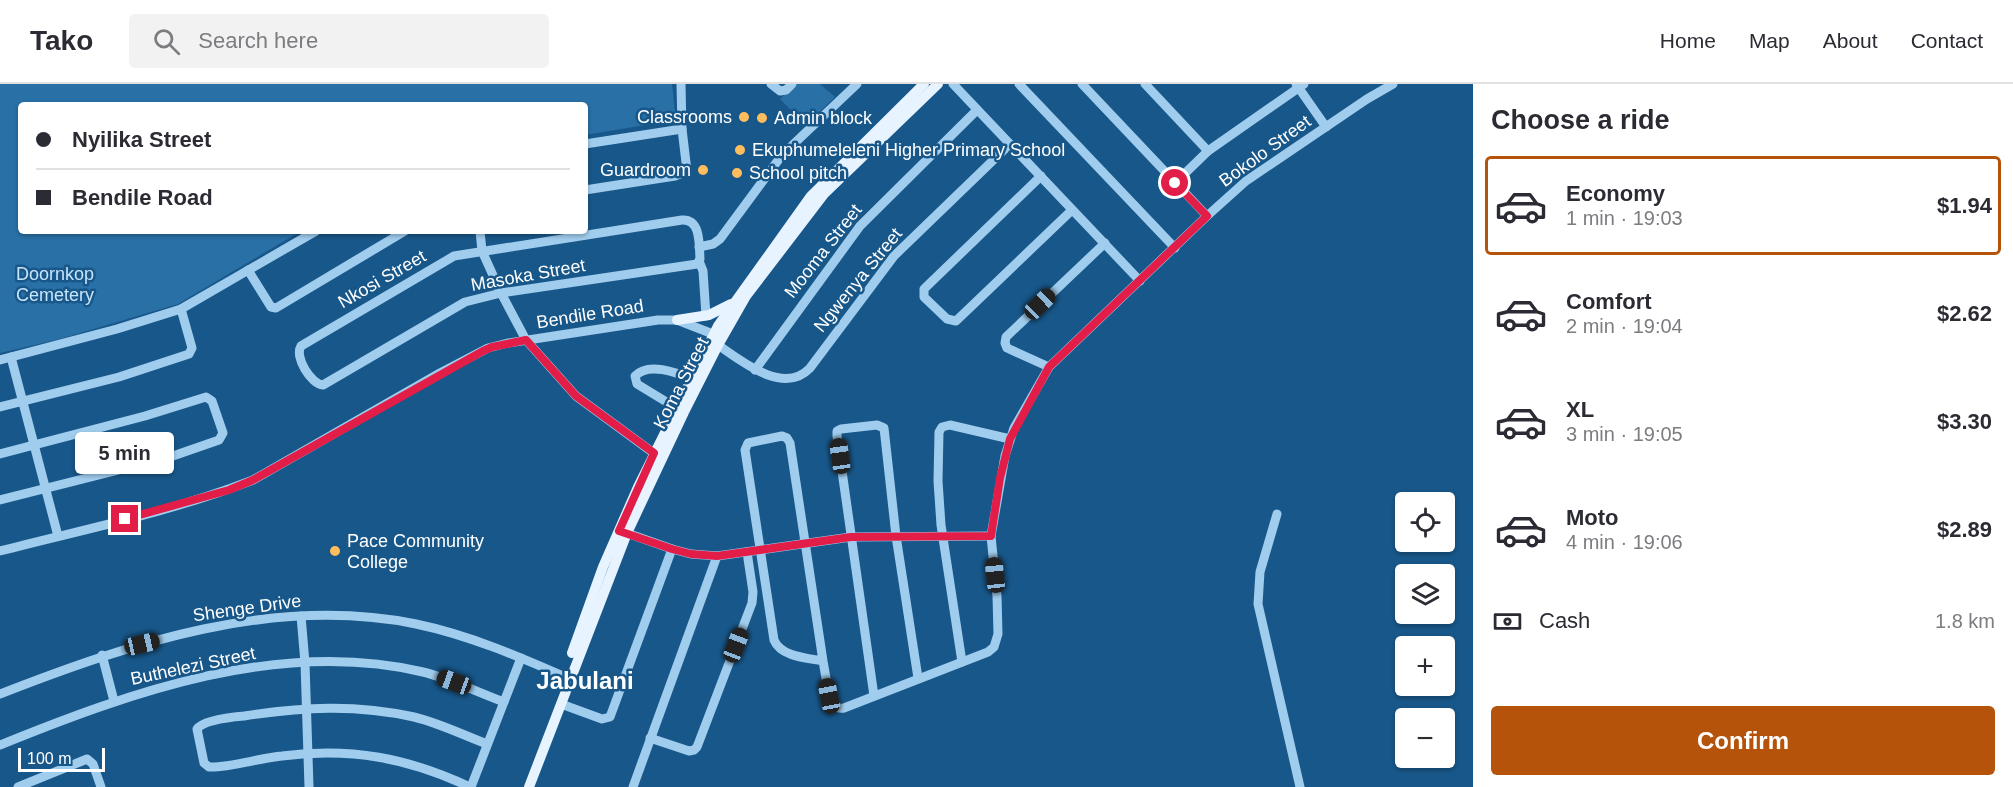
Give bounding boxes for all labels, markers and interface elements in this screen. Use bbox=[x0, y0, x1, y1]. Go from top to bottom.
search box bbox=[129, 14, 549, 68]
text: Tako bbox=[30, 25, 93, 56]
icon: search bbox=[150, 25, 183, 58]
text: Search here bbox=[198, 28, 318, 53]
text: Home bbox=[1660, 29, 1716, 52]
text: Map bbox=[1749, 29, 1790, 52]
text: About bbox=[1823, 29, 1878, 52]
text: Contact bbox=[1911, 29, 1983, 52]
text: Choose a ride bbox=[1491, 105, 1670, 135]
place label: Classrooms bbox=[637, 107, 732, 127]
place label: Admin block bbox=[774, 108, 873, 128]
marker: Classrooms bbox=[737, 110, 751, 124]
marker: Admin block bbox=[755, 111, 769, 125]
street label: Bokolo Street bbox=[1215, 111, 1315, 191]
text: Nyilika Street bbox=[72, 127, 211, 152]
place label: Ekuphumeleleni Higher Primary School bbox=[752, 140, 1065, 160]
marker: Ekuphumeleleni Higher Primary School bbox=[733, 143, 747, 157]
place label: Guardroom bbox=[600, 160, 691, 180]
marker: Guardroom bbox=[696, 163, 710, 177]
place label: School pitch bbox=[749, 163, 847, 183]
marker: School pitch bbox=[730, 166, 744, 180]
route start bbox=[1161, 169, 1188, 196]
icon: car bbox=[1494, 179, 1548, 233]
text: Economy bbox=[1566, 181, 1665, 206]
text: Bendile Road bbox=[72, 185, 213, 210]
text: $1.94 bbox=[1937, 193, 1992, 218]
street label: Mooma Street bbox=[780, 200, 866, 302]
text: 1 min · 19:03 bbox=[1566, 207, 1683, 229]
street label: Ngwenya Street bbox=[810, 224, 906, 336]
street label: Nkosi Street bbox=[335, 246, 429, 312]
street label: Masoka Street bbox=[469, 255, 587, 295]
park label: Doornkop Cemetery bbox=[16, 264, 94, 305]
car bbox=[1021, 285, 1059, 323]
icon: car bbox=[1494, 287, 1548, 341]
text: Comfort bbox=[1566, 289, 1652, 314]
street label: Bendile Road bbox=[535, 296, 645, 332]
text: $2.62 bbox=[1937, 301, 1992, 326]
text: 2 min · 19:04 bbox=[1566, 315, 1683, 337]
street label: Koma Street bbox=[649, 334, 713, 432]
icon: car bbox=[1494, 395, 1548, 449]
text: XL bbox=[1566, 397, 1594, 422]
text: $3.30 bbox=[1937, 409, 1992, 434]
text: 3 min · 19:05 bbox=[1566, 423, 1683, 445]
callout: 5 min bbox=[76, 432, 174, 474]
car bbox=[829, 437, 851, 475]
text: 5 min bbox=[98, 442, 151, 464]
map controls bbox=[1395, 492, 1455, 768]
button: locate bbox=[1395, 492, 1455, 552]
icon: car bbox=[1494, 503, 1548, 557]
route end bbox=[111, 505, 138, 532]
text: Moto bbox=[1566, 505, 1619, 530]
text: $2.89 bbox=[1937, 517, 1992, 542]
place label: Pace Community College bbox=[347, 531, 484, 572]
text: 4 min · 19:06 bbox=[1566, 531, 1683, 553]
marker: Pace Community College bbox=[328, 544, 342, 558]
car bbox=[984, 556, 1006, 594]
button: layers bbox=[1395, 564, 1455, 624]
street label: Shenge Drive bbox=[192, 591, 302, 625]
icon: cash bbox=[1491, 605, 1524, 638]
text: Cash bbox=[1539, 608, 1590, 633]
text: 1.8 km bbox=[1935, 610, 1995, 632]
car bbox=[721, 625, 751, 665]
car bbox=[122, 631, 162, 657]
button: + bbox=[1395, 636, 1455, 696]
street label: Buthelezi Street bbox=[129, 643, 257, 689]
car bbox=[434, 667, 474, 697]
district label: Jabulani bbox=[536, 667, 634, 694]
car bbox=[817, 677, 841, 715]
button: Confirm bbox=[1491, 706, 1995, 775]
button: − bbox=[1395, 708, 1455, 768]
scale bar bbox=[18, 745, 105, 772]
text: 100 m bbox=[27, 750, 71, 767]

